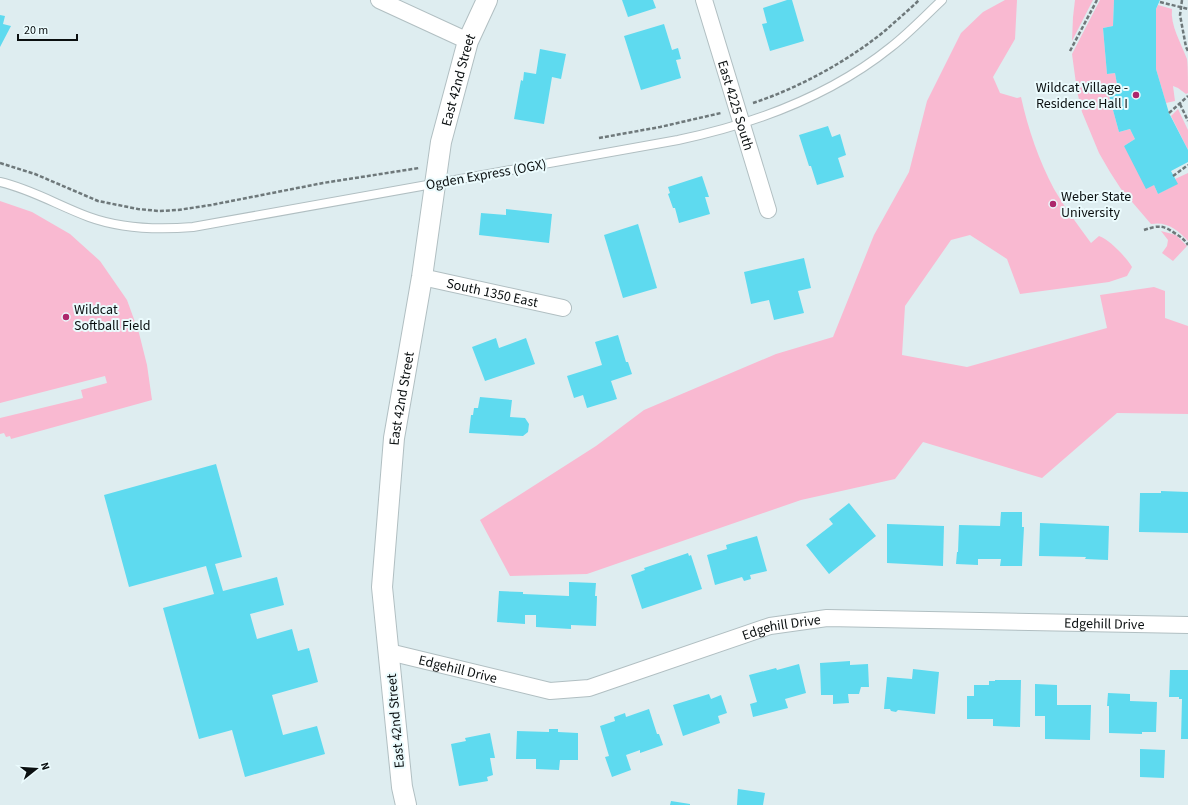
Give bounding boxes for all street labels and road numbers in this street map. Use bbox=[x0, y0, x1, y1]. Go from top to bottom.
street label: East 42nd Street bbox=[437, 30, 481, 129]
street label: East 4225 South bbox=[712, 58, 758, 153]
street label: Ogden Express (OGX) bbox=[424, 155, 548, 195]
street label: South 1350 East bbox=[444, 274, 540, 313]
street label: East 42nd Street bbox=[384, 350, 420, 446]
street label: Edgehill Drive bbox=[739, 610, 822, 646]
street label: Edgehill Drive bbox=[1064, 614, 1145, 635]
street label: Edgehill Drive bbox=[416, 651, 499, 689]
street label: East 42nd Street bbox=[382, 673, 410, 769]

